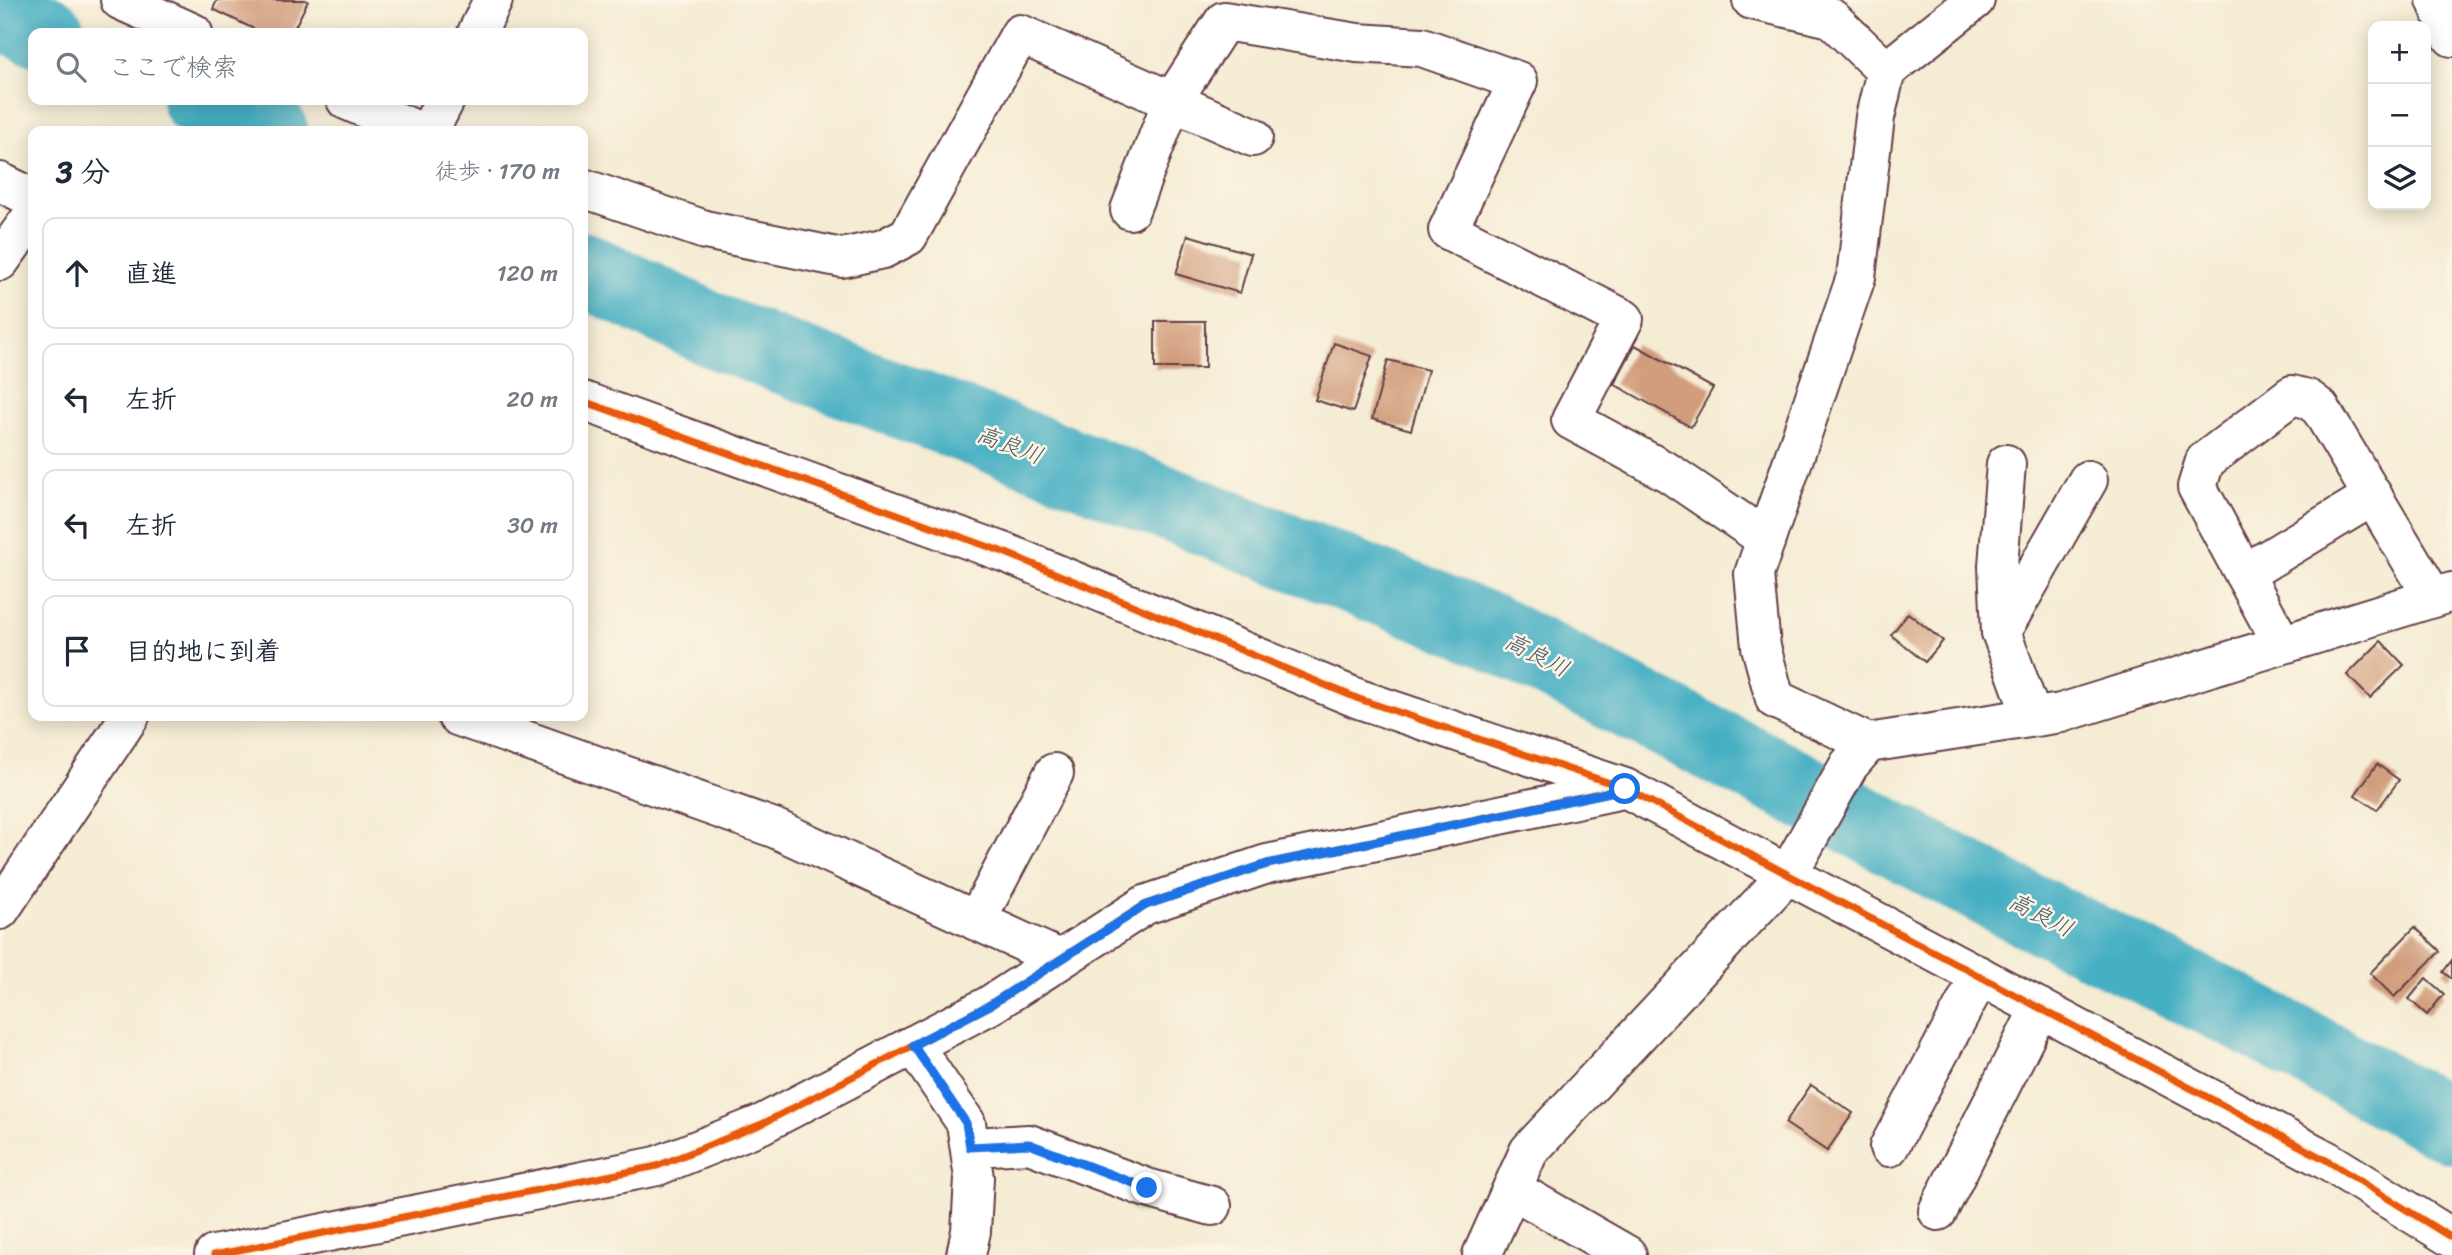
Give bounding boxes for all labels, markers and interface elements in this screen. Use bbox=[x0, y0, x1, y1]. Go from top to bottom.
map controls bbox=[2368, 21, 2431, 210]
button: + bbox=[2368, 21, 2431, 84]
search box bbox=[28, 28, 588, 105]
text: ここで検索 bbox=[108, 44, 238, 90]
icon: search bbox=[52, 48, 90, 86]
button: − bbox=[2368, 84, 2431, 147]
text: 3 分 bbox=[56, 145, 110, 199]
button: layers bbox=[2368, 147, 2431, 210]
text: 徒歩 · 170 m bbox=[435, 151, 560, 192]
text: 直進 bbox=[125, 250, 177, 296]
text: 120 m bbox=[497, 253, 558, 294]
icon: ahead bbox=[58, 254, 96, 292]
text: 左折 bbox=[125, 376, 177, 422]
text: 20 m bbox=[507, 379, 558, 420]
icon: left bbox=[58, 380, 96, 418]
water label: 高良川 bbox=[970, 413, 1050, 477]
text: 左折 bbox=[125, 502, 177, 548]
text: 30 m bbox=[507, 505, 558, 546]
icon: left bbox=[58, 506, 96, 544]
water label: 高良川 bbox=[1497, 621, 1577, 689]
text: 目的地に到着 bbox=[125, 628, 281, 674]
icon: arrive bbox=[58, 632, 96, 670]
route start bbox=[1609, 773, 1640, 804]
water label: 高良川 bbox=[2001, 881, 2081, 949]
route end bbox=[1131, 1172, 1162, 1203]

